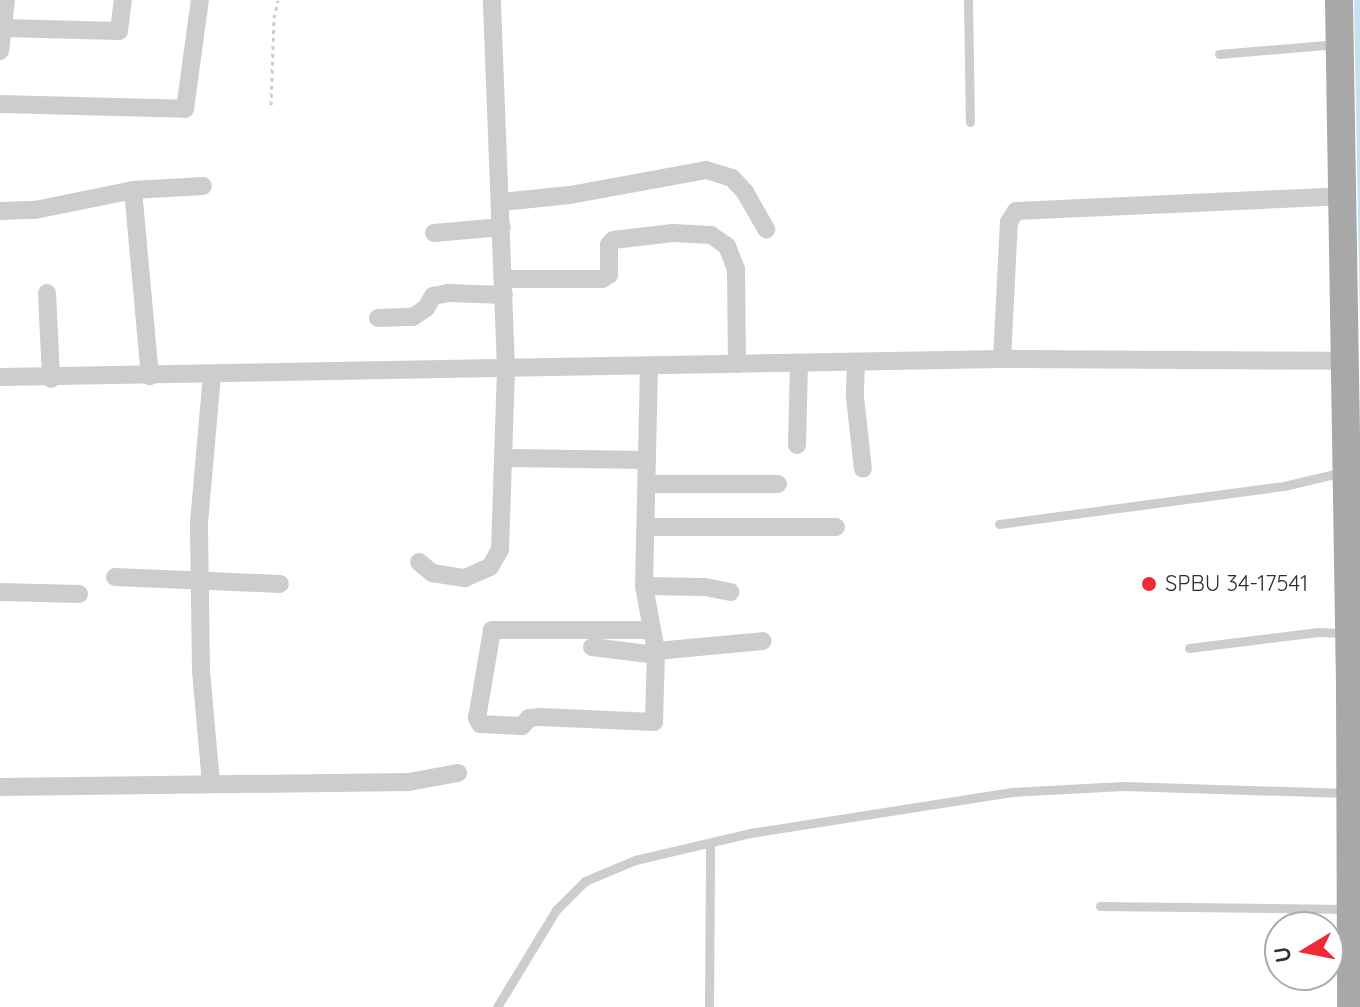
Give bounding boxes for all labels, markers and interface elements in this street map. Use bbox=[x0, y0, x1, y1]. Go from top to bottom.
place label: SPBU 34-17541 bbox=[1165, 571, 1308, 597]
marker: SPBU 34-17541 bbox=[1140, 575, 1158, 593]
north arrow bbox=[1264, 911, 1344, 991]
text: U bbox=[1267, 945, 1297, 965]

